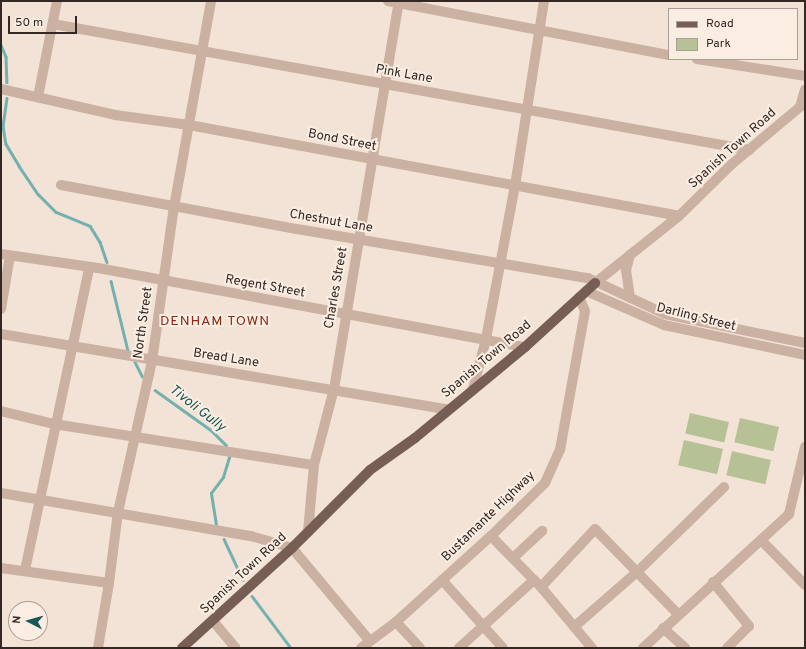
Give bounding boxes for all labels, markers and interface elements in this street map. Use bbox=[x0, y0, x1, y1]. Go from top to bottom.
scale bar bbox=[10, 8, 79, 34]
legend bbox=[668, 8, 798, 60]
text: 50 m bbox=[15, 15, 43, 31]
text: Road bbox=[706, 16, 734, 32]
text: Park bbox=[706, 36, 731, 52]
street label: Pink Lane bbox=[374, 62, 434, 88]
street label: Spanish Town Road bbox=[686, 105, 780, 193]
street label: Bond Street bbox=[306, 127, 378, 155]
street label: Chestnut Lane bbox=[288, 207, 374, 237]
street label: Charles Street bbox=[322, 246, 352, 330]
street label: Regent Street bbox=[224, 272, 306, 302]
street label: North Street bbox=[131, 286, 157, 360]
street label: Darling Street bbox=[655, 301, 737, 335]
district label: DENHAM TOWN bbox=[160, 314, 270, 330]
street label: Spanish Town Road bbox=[439, 318, 535, 402]
street label: Bread Lane bbox=[192, 346, 260, 372]
water label: Tivoli Gully bbox=[166, 382, 228, 436]
street label: Bustamante Highway bbox=[439, 469, 539, 565]
street label: Spanish Town Road bbox=[197, 530, 291, 618]
north arrow bbox=[8, 601, 48, 641]
text: N bbox=[10, 615, 24, 625]

